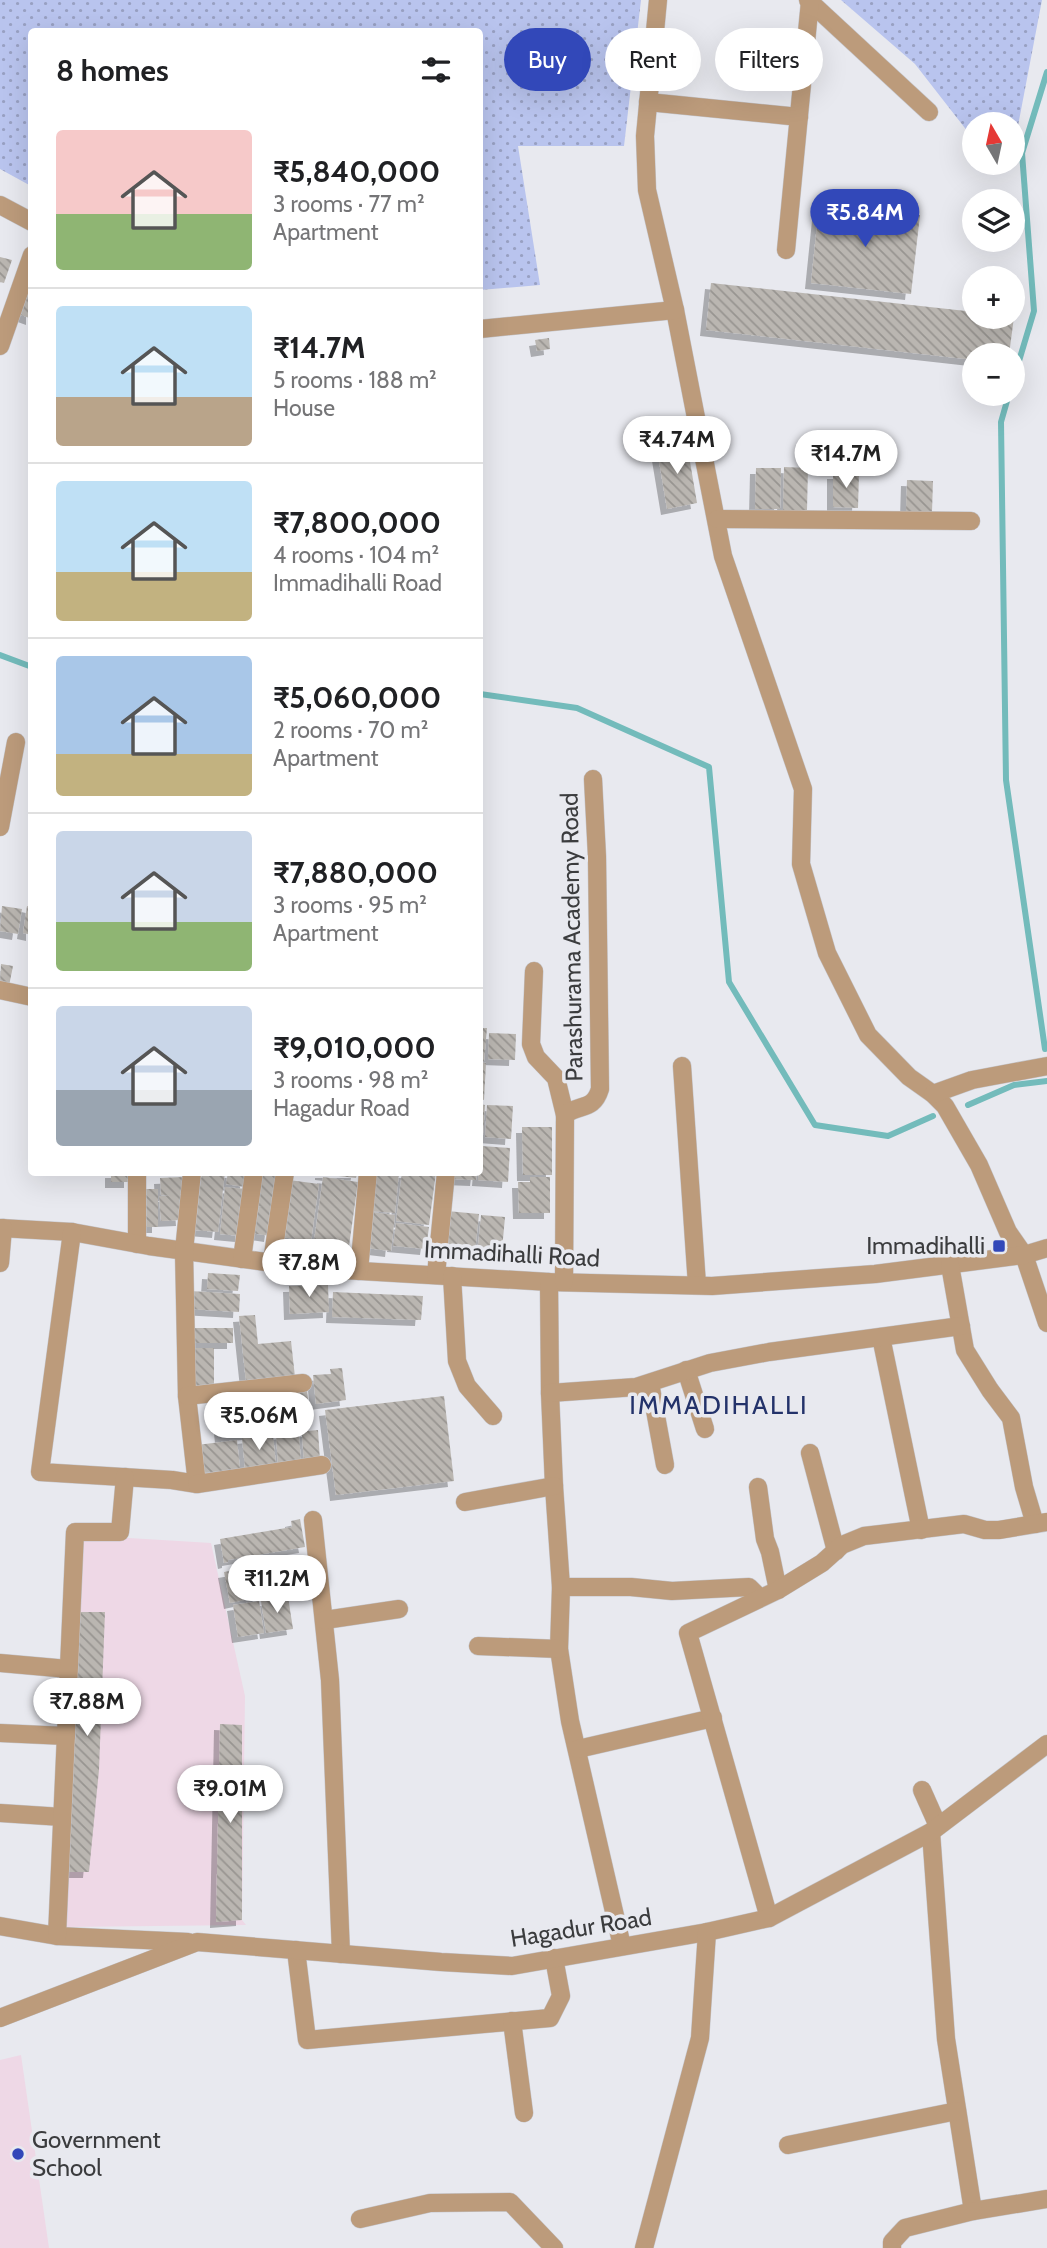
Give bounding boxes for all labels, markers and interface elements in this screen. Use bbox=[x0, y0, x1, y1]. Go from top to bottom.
chip: Buy bbox=[504, 28, 591, 91]
chip: Rent bbox=[605, 28, 701, 91]
chip: Filters bbox=[715, 28, 823, 91]
icon: filters bbox=[417, 51, 455, 89]
text: 8 homes bbox=[56, 52, 169, 89]
north arrow bbox=[962, 112, 1026, 175]
map controls bbox=[962, 112, 1025, 406]
text: ₹5,840,000 bbox=[273, 153, 440, 190]
icon: home bbox=[112, 158, 196, 242]
button: layers bbox=[962, 189, 1025, 252]
text: 3 rooms · 77 m² bbox=[273, 190, 425, 218]
pin: ₹5.84M bbox=[808, 190, 922, 249]
text: ₹5.84M bbox=[826, 198, 904, 226]
text: Apartment bbox=[273, 218, 378, 246]
button: + bbox=[962, 266, 1025, 329]
text: ₹14.7M bbox=[273, 329, 365, 366]
icon: home bbox=[112, 334, 196, 418]
button: − bbox=[962, 343, 1025, 406]
text: 5 rooms · 188 m² bbox=[273, 366, 437, 394]
text: House bbox=[273, 394, 335, 422]
pin: ₹4.74M bbox=[620, 416, 734, 476]
text: ₹4.74M bbox=[639, 425, 715, 453]
pin: ₹14.7M bbox=[789, 430, 903, 490]
text: ₹14.7M bbox=[811, 439, 881, 467]
text: ₹7,800,000 bbox=[273, 504, 441, 541]
icon: home bbox=[112, 509, 196, 593]
text: 4 rooms · 104 m² bbox=[273, 541, 439, 569]
text: Immadihalli Road bbox=[273, 569, 442, 597]
text: ₹5,060,000 bbox=[273, 679, 441, 716]
icon: home bbox=[112, 684, 196, 768]
text: 2 rooms · 70 m² bbox=[273, 716, 428, 744]
text: Apartment bbox=[273, 744, 378, 772]
street label: Parashurama Academy Road bbox=[554, 792, 589, 1082]
text: ₹7,880,000 bbox=[273, 854, 438, 891]
icon: home bbox=[112, 859, 196, 943]
text: 3 rooms · 95 m² bbox=[273, 891, 427, 919]
text: Apartment bbox=[273, 919, 378, 947]
text: ₹9,010,000 bbox=[273, 1029, 436, 1066]
icon: home bbox=[112, 1034, 196, 1118]
text: 3 rooms · 98 m² bbox=[273, 1066, 428, 1094]
text: Hagadur Road bbox=[273, 1094, 410, 1122]
place label: Immadihalli bbox=[866, 1231, 985, 1260]
street label: Immadihalli Road bbox=[423, 1234, 601, 1273]
marker: Immadihalli bbox=[991, 1238, 1007, 1254]
pin: ₹7.8M bbox=[260, 1240, 358, 1299]
text: ₹7.8M bbox=[278, 1248, 340, 1276]
district label: IMMADIHALLI bbox=[629, 1389, 809, 1421]
pin: ₹5.06M bbox=[202, 1392, 316, 1452]
text: ₹5.06M bbox=[220, 1401, 298, 1429]
pin: ₹11.2M bbox=[220, 1556, 334, 1615]
text: ₹11.2M bbox=[244, 1564, 310, 1592]
pin: ₹7.88M bbox=[30, 1678, 144, 1738]
text: ₹7.88M bbox=[49, 1687, 125, 1715]
pin: ₹9.01M bbox=[173, 1766, 287, 1825]
text: ₹9.01M bbox=[193, 1774, 267, 1802]
street label: Hagadur Road bbox=[508, 1902, 654, 1953]
place label: Government School bbox=[32, 2125, 161, 2182]
marker: Government School bbox=[10, 2146, 26, 2162]

